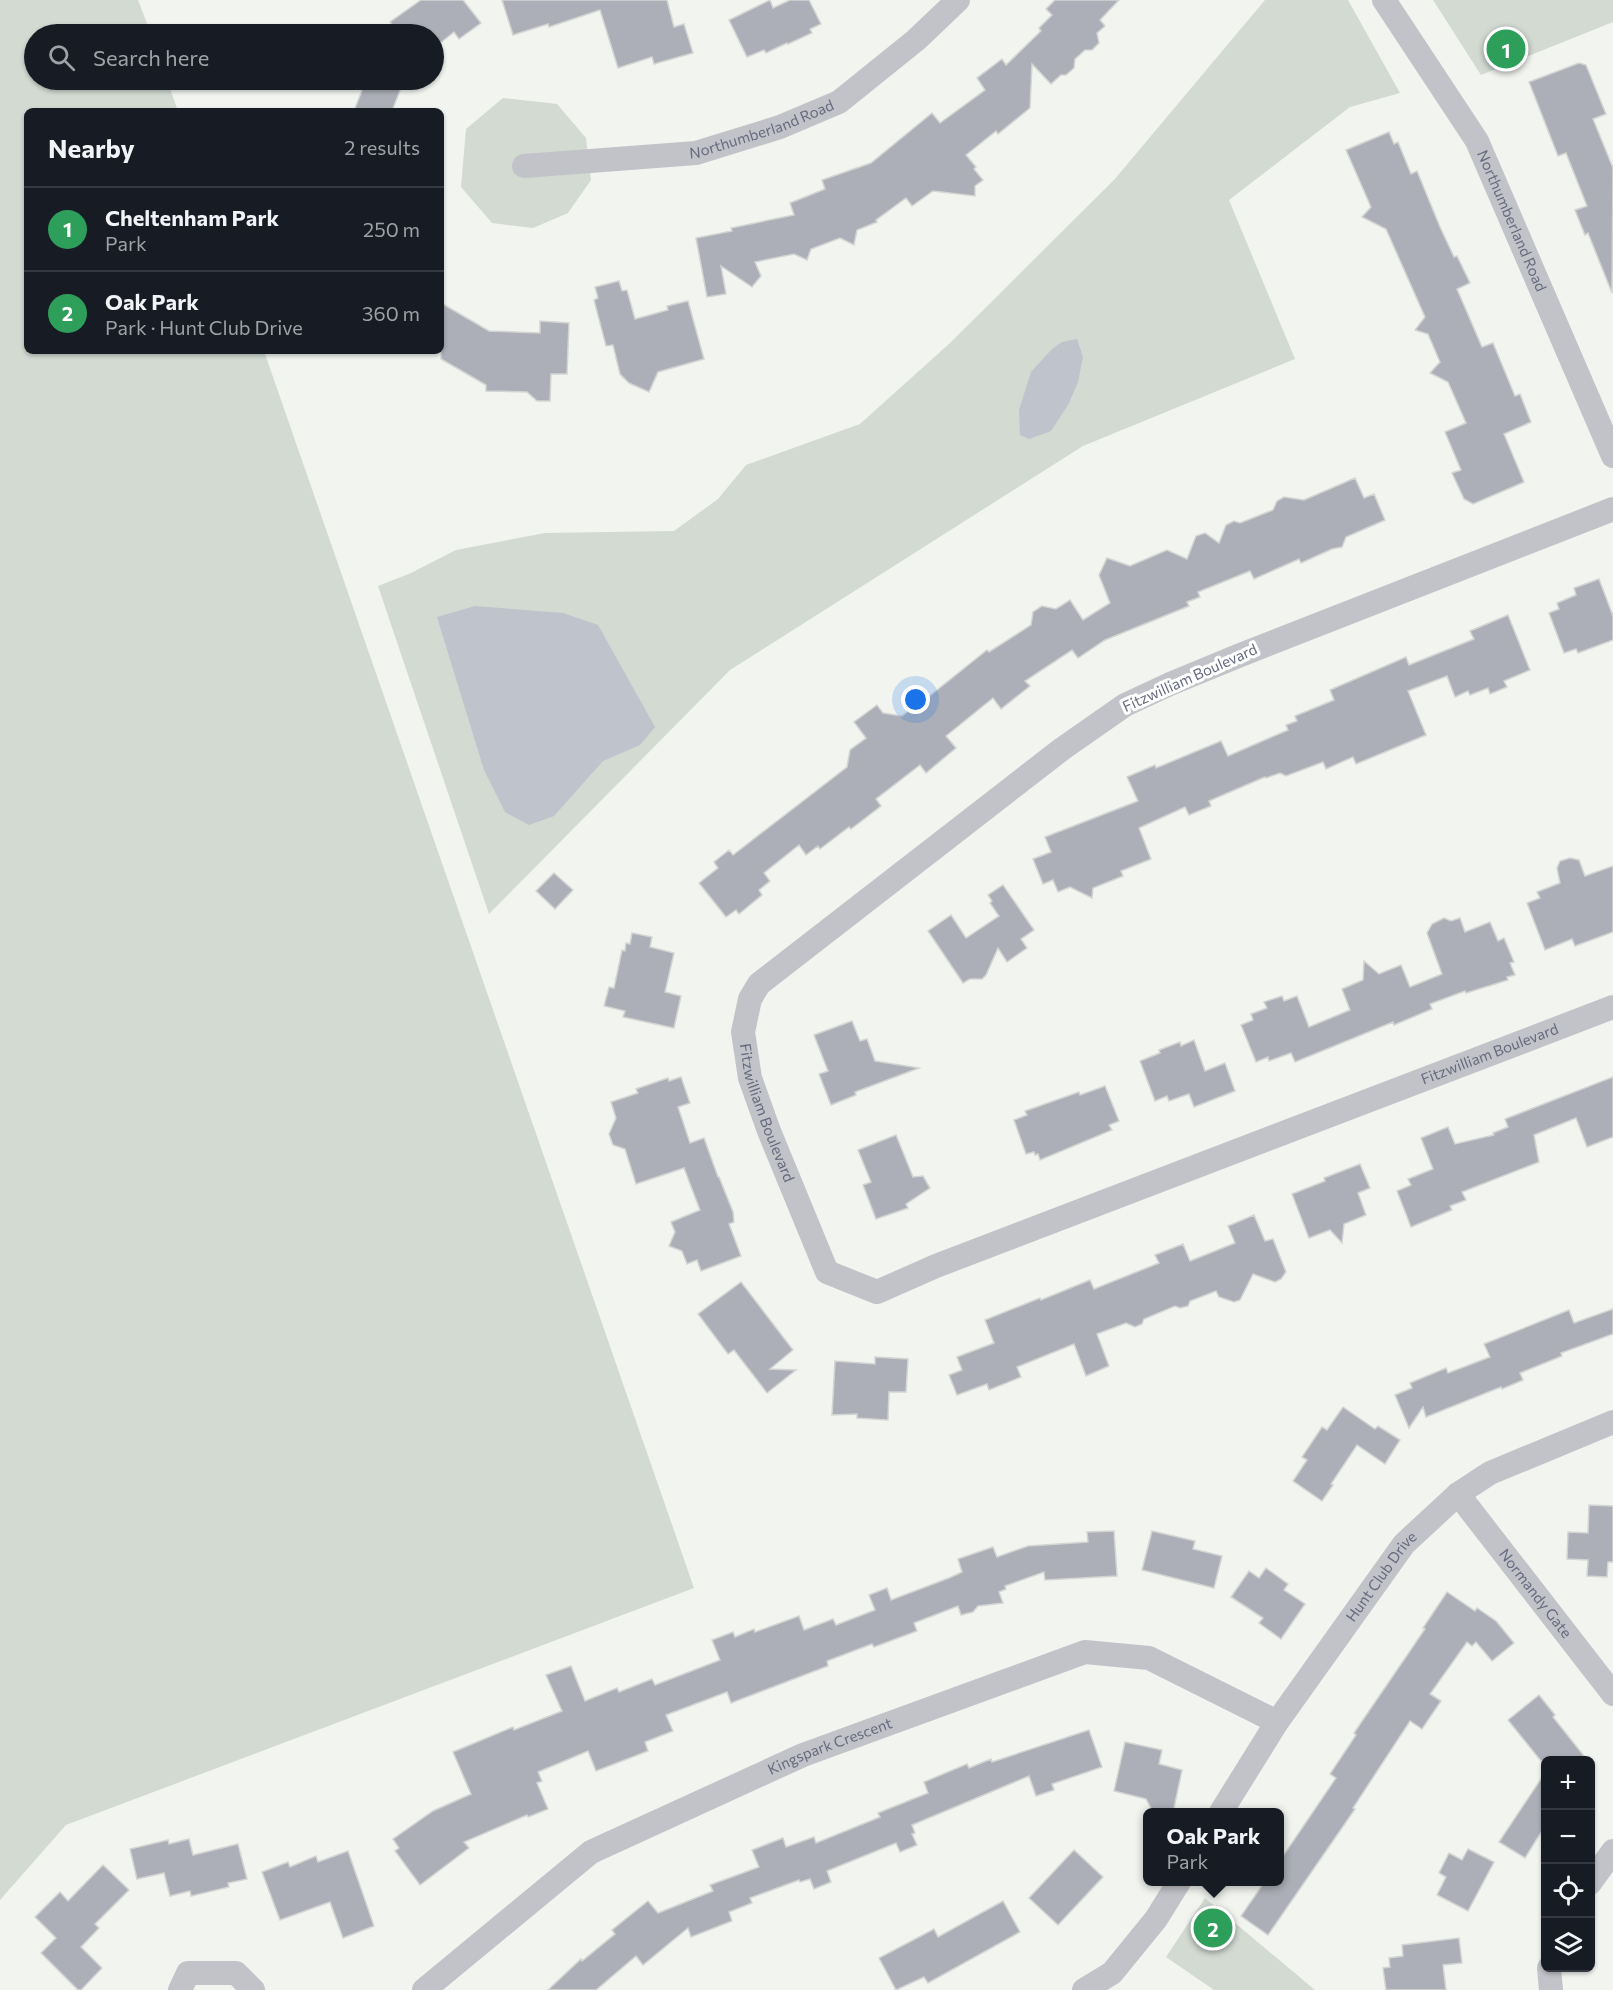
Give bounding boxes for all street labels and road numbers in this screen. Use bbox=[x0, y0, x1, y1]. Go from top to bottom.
street label: Northumberland Road bbox=[689, 95, 836, 161]
street label: Northumberland Road bbox=[1474, 147, 1551, 294]
street label: Fitzwilliam Boulevard bbox=[1119, 639, 1260, 715]
street label: Fitzwilliam Boulevard bbox=[1418, 1019, 1561, 1088]
street label: Fitzwilliam Boulevard bbox=[737, 1042, 799, 1184]
street label: Hunt Club Drive bbox=[1342, 1527, 1420, 1625]
street label: Normandy Gate bbox=[1496, 1545, 1576, 1641]
street label: Kingspark Crescent bbox=[764, 1713, 894, 1778]

